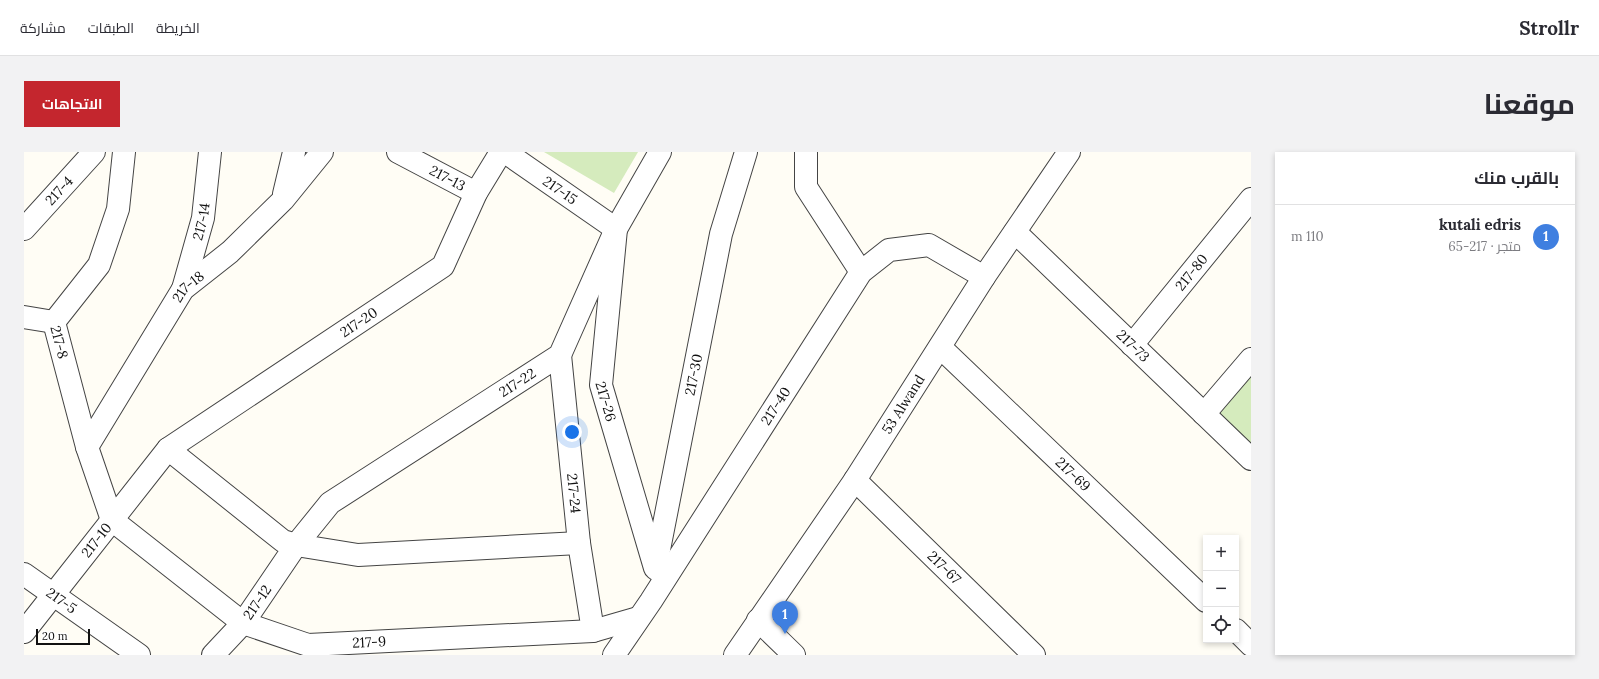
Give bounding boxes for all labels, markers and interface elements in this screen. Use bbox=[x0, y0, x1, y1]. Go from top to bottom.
text: Strollr bbox=[1519, 16, 1579, 40]
text: مشاركة bbox=[20, 19, 66, 37]
text: الطبقات bbox=[88, 19, 134, 37]
text: الخريطة bbox=[156, 19, 200, 37]
button: الاتجاهات bbox=[24, 81, 120, 127]
text: موقعنا bbox=[1484, 86, 1575, 122]
street label: 217-13 bbox=[426, 161, 469, 195]
text: بالقرب منك bbox=[1474, 167, 1559, 189]
street label: 217-4 bbox=[41, 172, 77, 209]
street label: 217-15 bbox=[539, 172, 581, 208]
street label: 217-14 bbox=[188, 201, 214, 242]
text: kutali edris bbox=[1439, 215, 1521, 234]
text: 110 m bbox=[1291, 228, 1324, 245]
text: 1 bbox=[1543, 228, 1549, 245]
text: متجر · 217-65 bbox=[1448, 238, 1521, 255]
street label: 217-80 bbox=[1171, 250, 1212, 294]
street label: 217-18 bbox=[168, 267, 208, 306]
street label: 217-20 bbox=[337, 303, 381, 341]
street label: 217-8 bbox=[46, 324, 72, 361]
street label: 217-73 bbox=[1113, 326, 1154, 366]
street label: 217-30 bbox=[681, 352, 706, 397]
street label: 217-22 bbox=[496, 364, 539, 401]
street label: 53 Alwand bbox=[878, 371, 929, 437]
street label: 217-26 bbox=[591, 379, 620, 424]
street label: 217-40 bbox=[757, 383, 794, 428]
your location bbox=[562, 422, 582, 442]
street label: 217-69 bbox=[1052, 453, 1094, 495]
street label: 217-24 bbox=[563, 472, 585, 515]
street label: 217-10 bbox=[77, 519, 116, 561]
map controls bbox=[1203, 535, 1239, 643]
button: + bbox=[1203, 535, 1239, 571]
street label: 217-67 bbox=[924, 547, 965, 588]
button: − bbox=[1203, 571, 1239, 607]
street label: 217-12 bbox=[239, 581, 275, 623]
street label: 217-5 bbox=[43, 584, 80, 617]
pin: 1 bbox=[772, 601, 798, 634]
button: locate bbox=[1203, 607, 1239, 643]
scale bar bbox=[36, 627, 90, 646]
text: 20 m bbox=[42, 629, 67, 643]
street label: 217-9 bbox=[352, 632, 386, 652]

